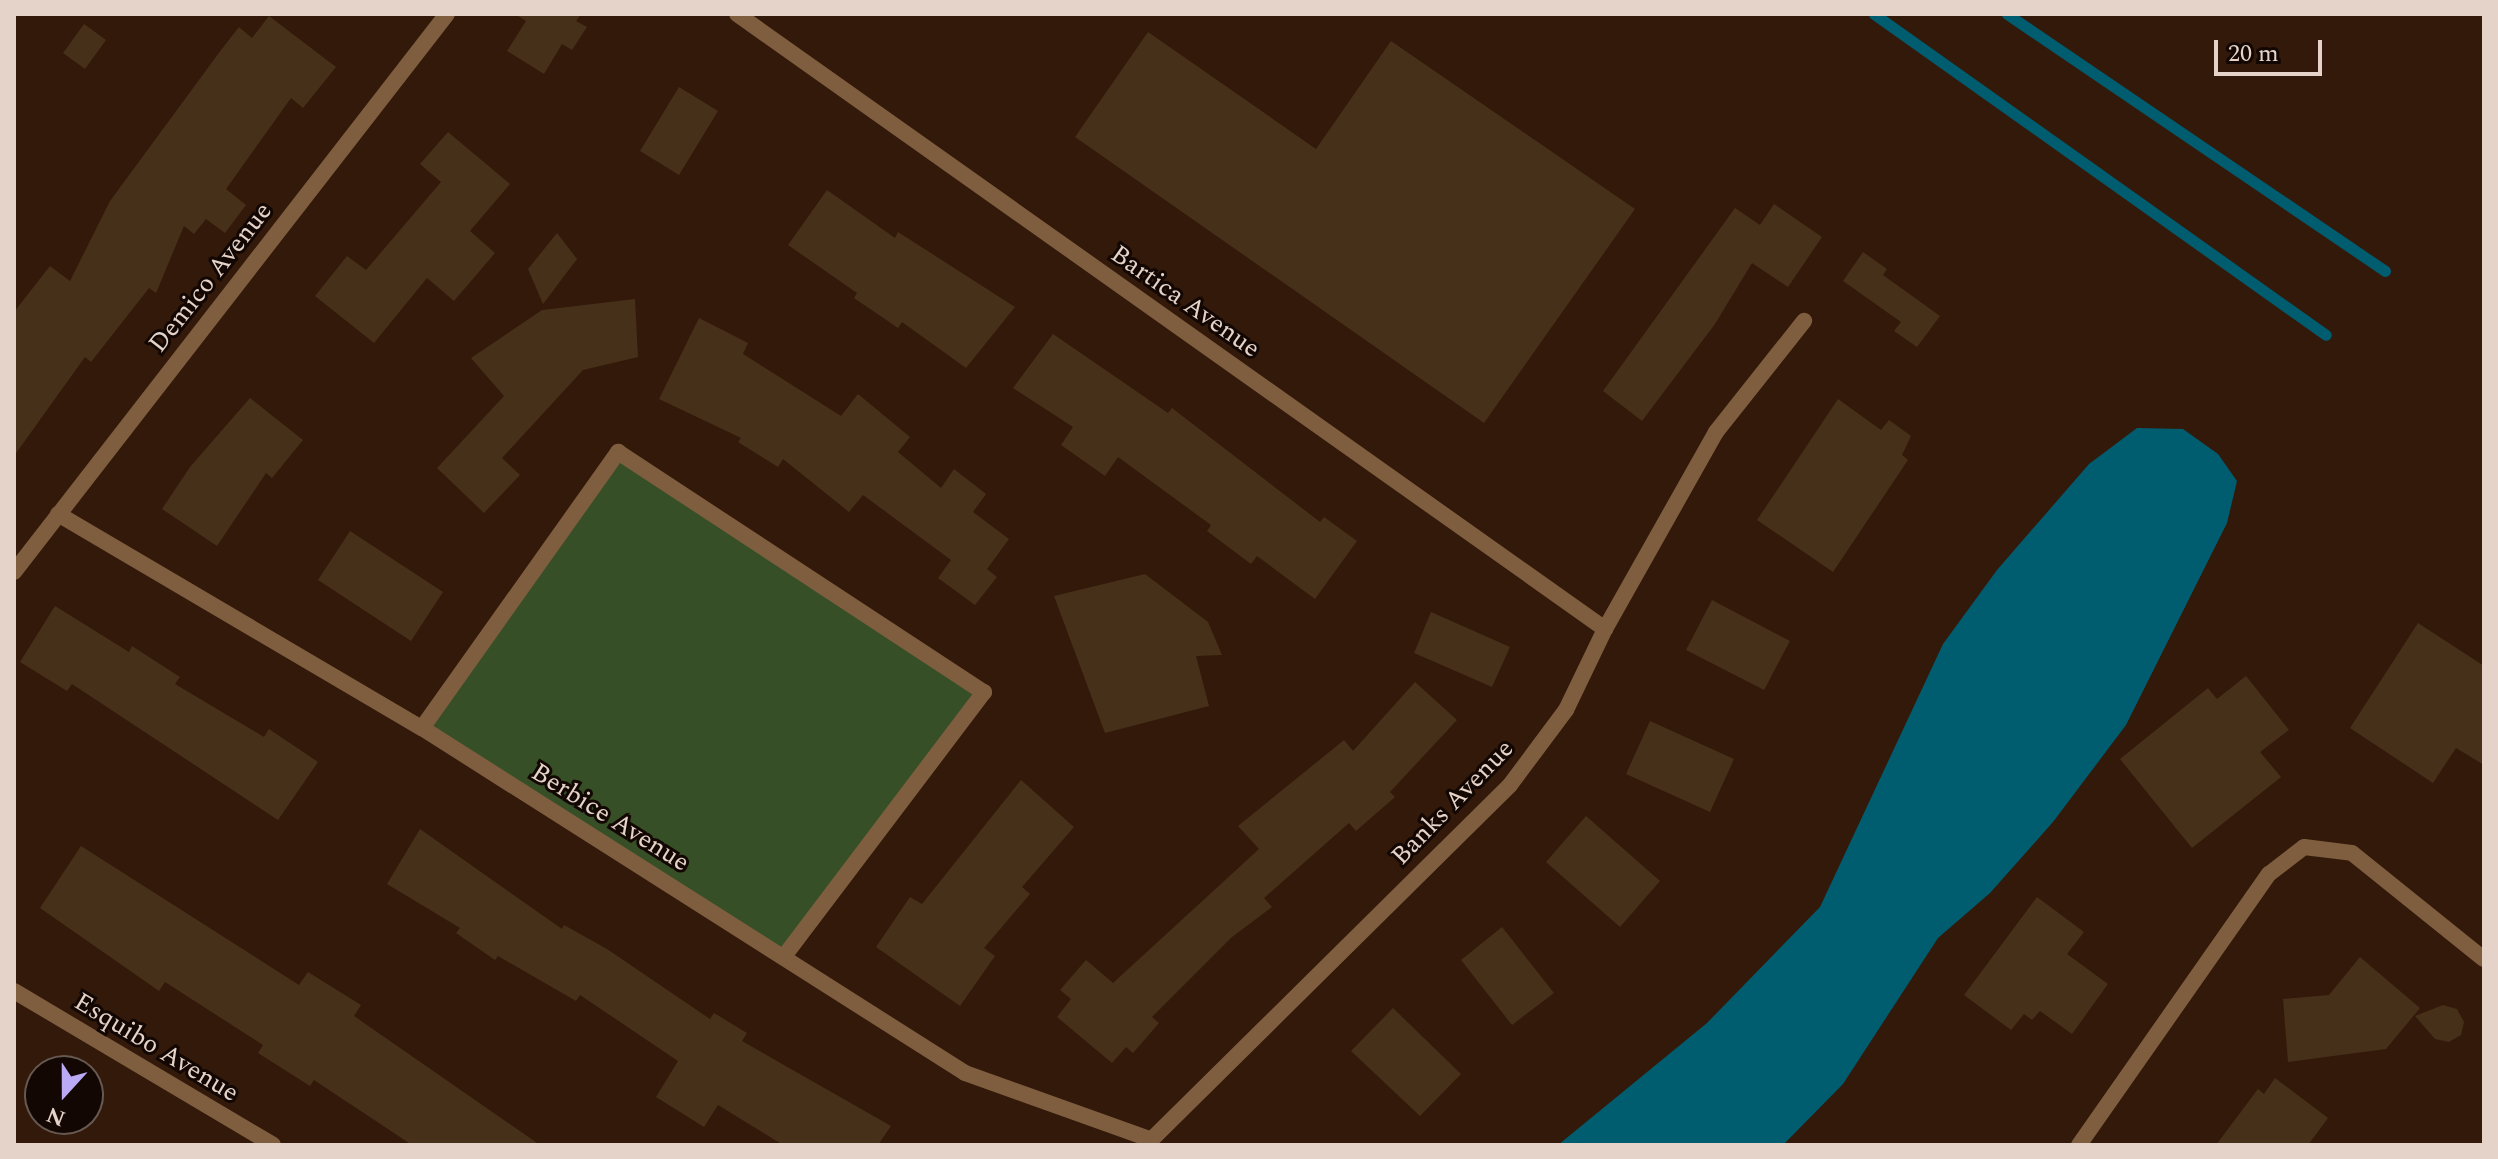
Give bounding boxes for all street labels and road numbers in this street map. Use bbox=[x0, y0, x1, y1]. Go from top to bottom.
street label: Demico Avenue bbox=[143, 197, 279, 359]
street label: Bartica Avenue bbox=[1104, 239, 1266, 365]
street label: Banks Avenue bbox=[1385, 734, 1521, 872]
street label: Berbice Avenue bbox=[525, 757, 695, 879]
street label: Esquibo Avenue bbox=[68, 987, 244, 1109]

